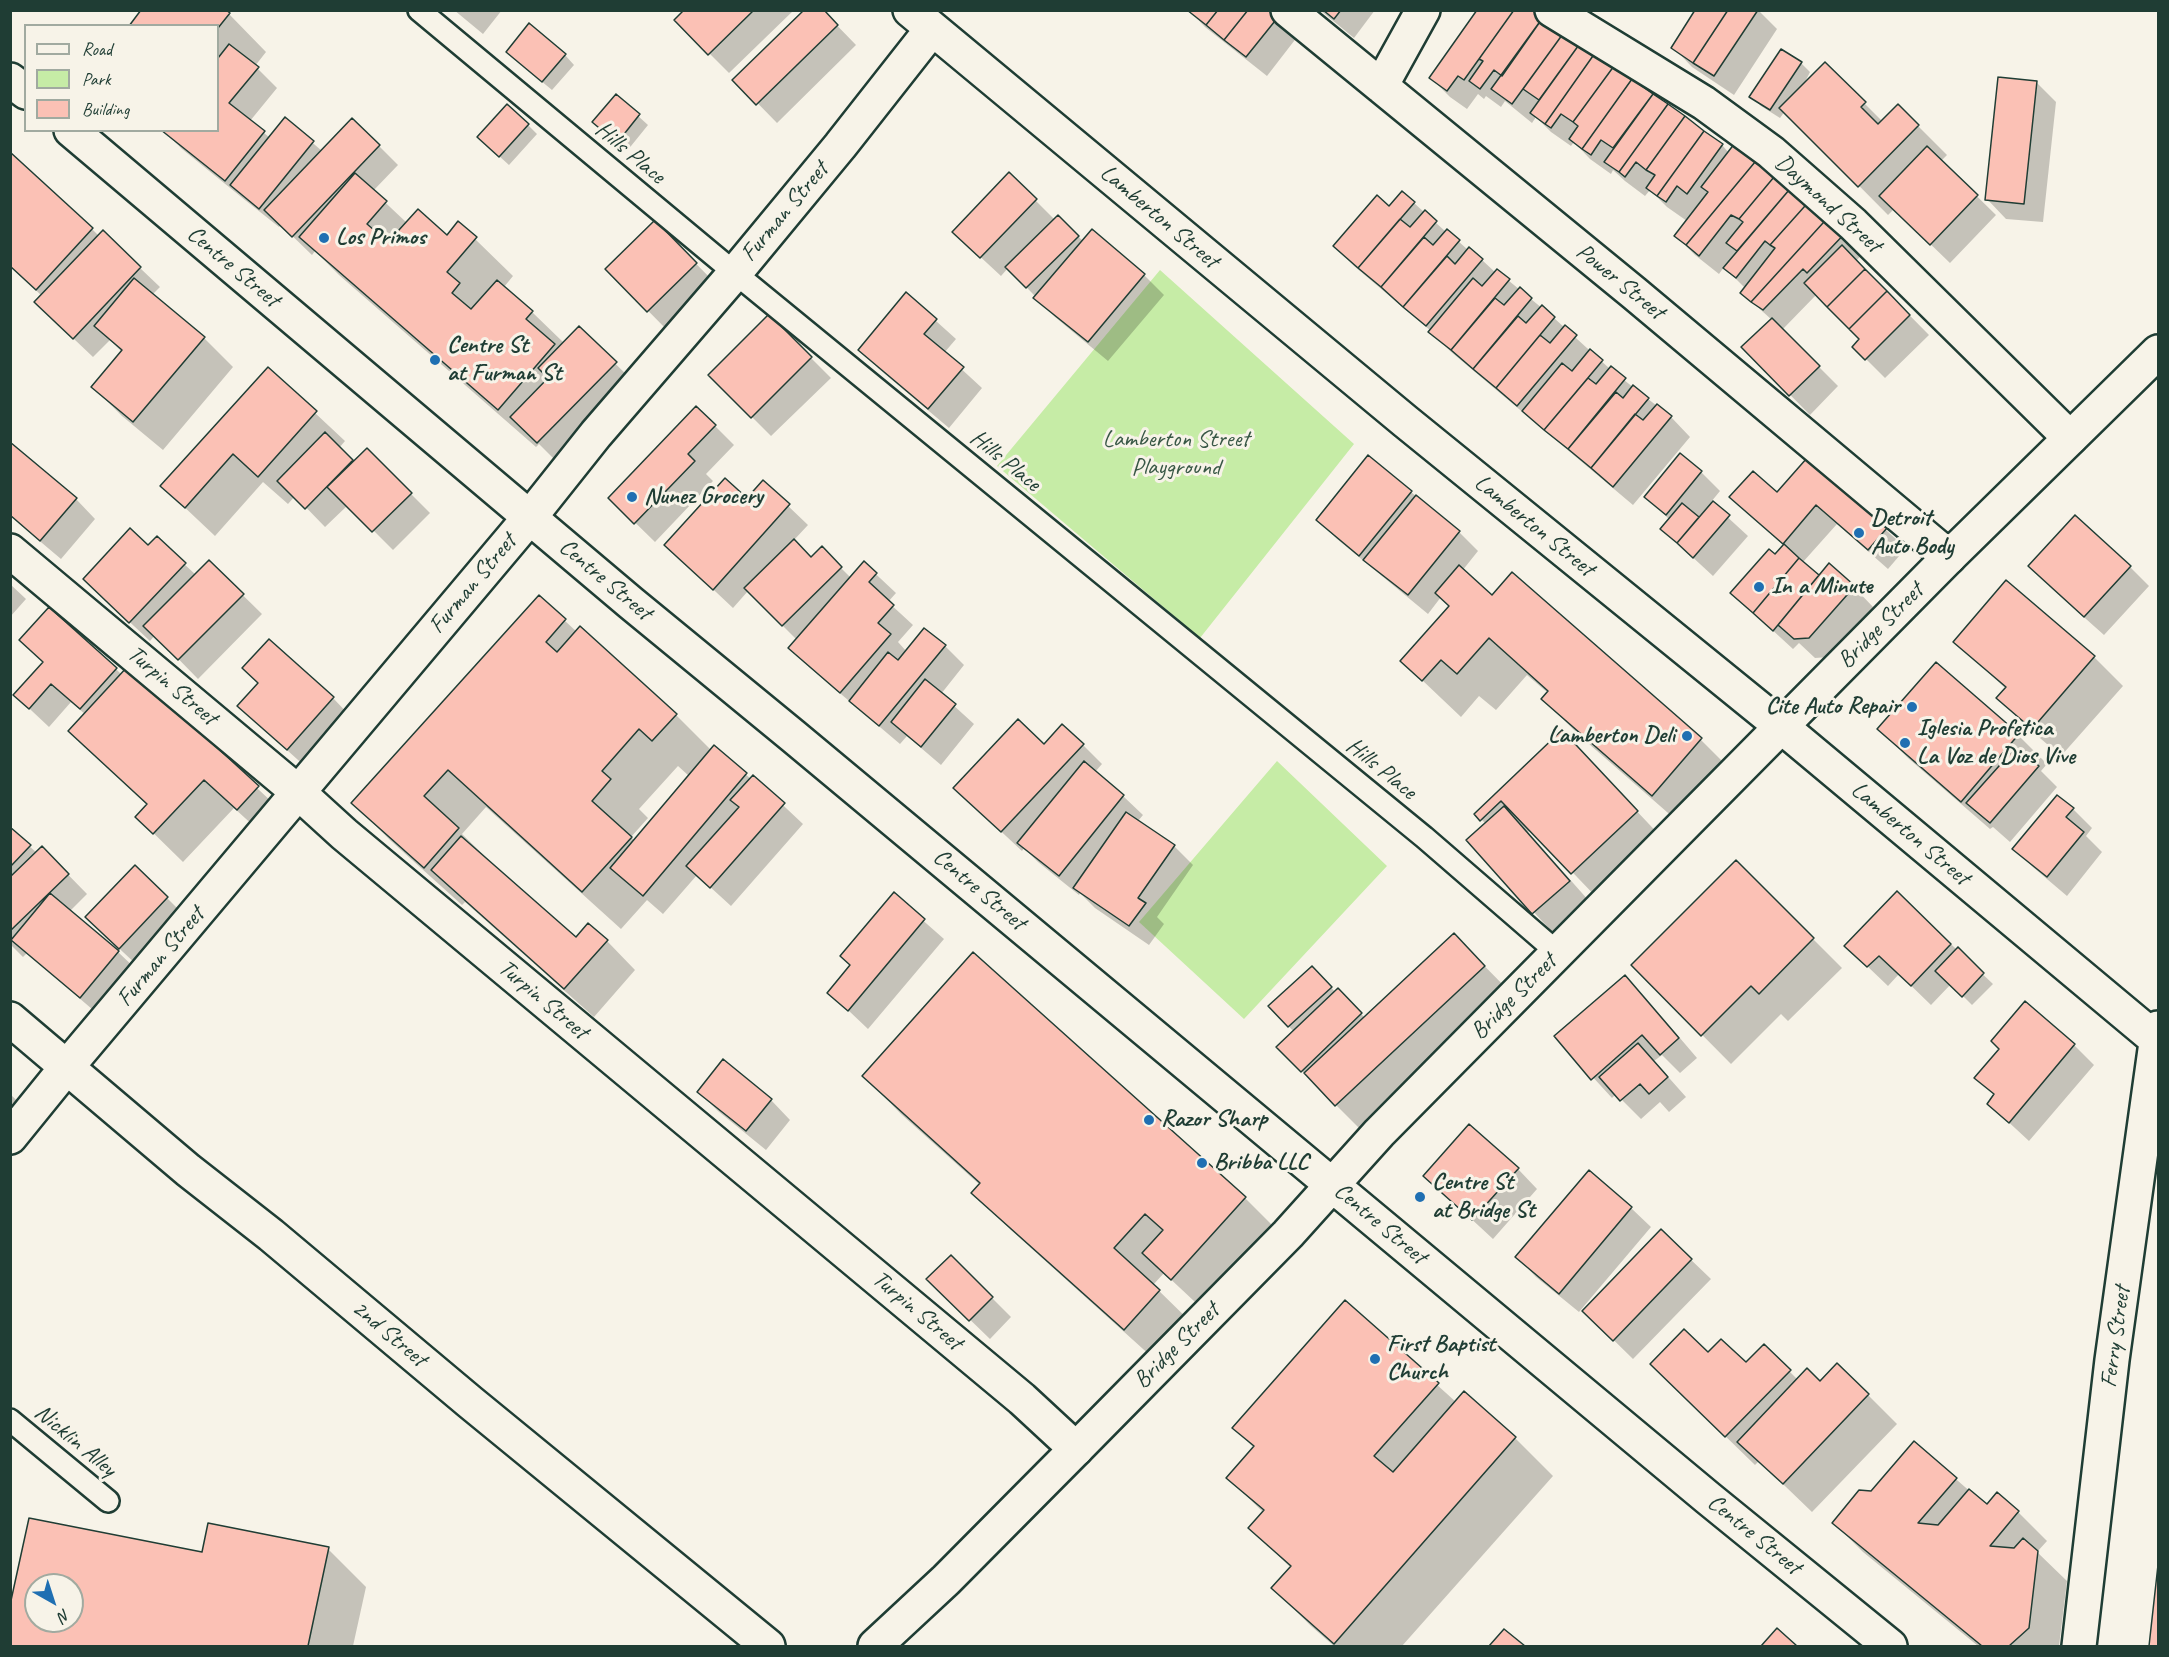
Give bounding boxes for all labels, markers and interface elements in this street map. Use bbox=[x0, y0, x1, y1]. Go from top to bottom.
legend bbox=[24, 24, 219, 132]
text: Road bbox=[82, 38, 112, 60]
text: Park bbox=[82, 68, 111, 90]
text: Building bbox=[82, 98, 129, 120]
street label: Hills Place bbox=[589, 115, 671, 191]
street label: Daymond Street bbox=[1769, 149, 1887, 259]
street label: Furman Street bbox=[735, 156, 835, 268]
street label: Lamberton Street bbox=[1094, 159, 1224, 275]
street label: Centre Street bbox=[181, 220, 285, 314]
place label: Los Primos bbox=[336, 224, 426, 252]
marker: Los Primos bbox=[317, 231, 331, 245]
street label: Power Street bbox=[1570, 238, 1670, 326]
place label: Centre St at Furman St bbox=[447, 332, 562, 388]
marker: Centre St at Furman St bbox=[428, 353, 442, 367]
street label: Hills Place bbox=[964, 424, 1046, 498]
park label: Lamberton Street Playground bbox=[1103, 426, 1249, 482]
street label: Lamberton Street bbox=[1468, 469, 1600, 583]
place label: Nunez Grocery bbox=[644, 483, 763, 511]
marker: Nunez Grocery bbox=[625, 490, 639, 504]
place label: Detroit Auto Body bbox=[1871, 505, 1953, 561]
marker: Detroit Auto Body bbox=[1852, 526, 1866, 540]
street label: Furman Street bbox=[423, 528, 523, 640]
street label: Centre Street bbox=[553, 533, 657, 627]
place label: In a Minute bbox=[1771, 573, 1872, 601]
street label: Bridge Street bbox=[1832, 577, 1930, 675]
marker: In a Minute bbox=[1752, 580, 1766, 594]
street label: Turpin Street bbox=[121, 640, 223, 732]
place label: Cite Auto Repair bbox=[1766, 693, 1900, 721]
marker: Cite Auto Repair bbox=[1905, 700, 1919, 714]
place label: Iglesia Profetica La Voz de Dios Vive bbox=[1917, 715, 2075, 771]
place label: Lamberton Deli bbox=[1548, 722, 1675, 750]
marker: Lamberton Deli bbox=[1680, 729, 1694, 743]
street label: Hills Place bbox=[1340, 732, 1422, 806]
marker: Iglesia Profetica La Voz de Dios Vive bbox=[1898, 736, 1912, 750]
street label: Lamberton Street bbox=[1845, 776, 1975, 892]
street label: Centre Street bbox=[927, 843, 1031, 937]
street label: Furman Street bbox=[111, 901, 211, 1013]
street label: Bridge Street bbox=[1465, 948, 1563, 1046]
street label: Turpin Street bbox=[492, 954, 594, 1046]
place label: Razor Sharp bbox=[1161, 1106, 1267, 1134]
marker: Razor Sharp bbox=[1142, 1113, 1156, 1127]
place label: Bribba LLC bbox=[1214, 1149, 1308, 1177]
marker: Bribba LLC bbox=[1195, 1156, 1209, 1170]
place label: Centre St at Bridge St bbox=[1432, 1169, 1535, 1225]
street label: Centre Street bbox=[1328, 1177, 1432, 1271]
marker: Centre St at Bridge St bbox=[1413, 1190, 1427, 1204]
street label: Turpin Street bbox=[866, 1265, 968, 1357]
street label: Ferry Street bbox=[2095, 1285, 2137, 1389]
street label: 2nd Street bbox=[346, 1294, 432, 1374]
street label: Bridge Street bbox=[1128, 1297, 1226, 1395]
place label: First Baptist Church bbox=[1387, 1331, 1495, 1387]
marker: First Baptist Church bbox=[1368, 1352, 1382, 1366]
street label: Nicklin Alley bbox=[28, 1398, 122, 1484]
street label: Centre Street bbox=[1701, 1488, 1807, 1582]
north arrow bbox=[24, 1573, 84, 1633]
text: N bbox=[54, 1605, 74, 1626]

